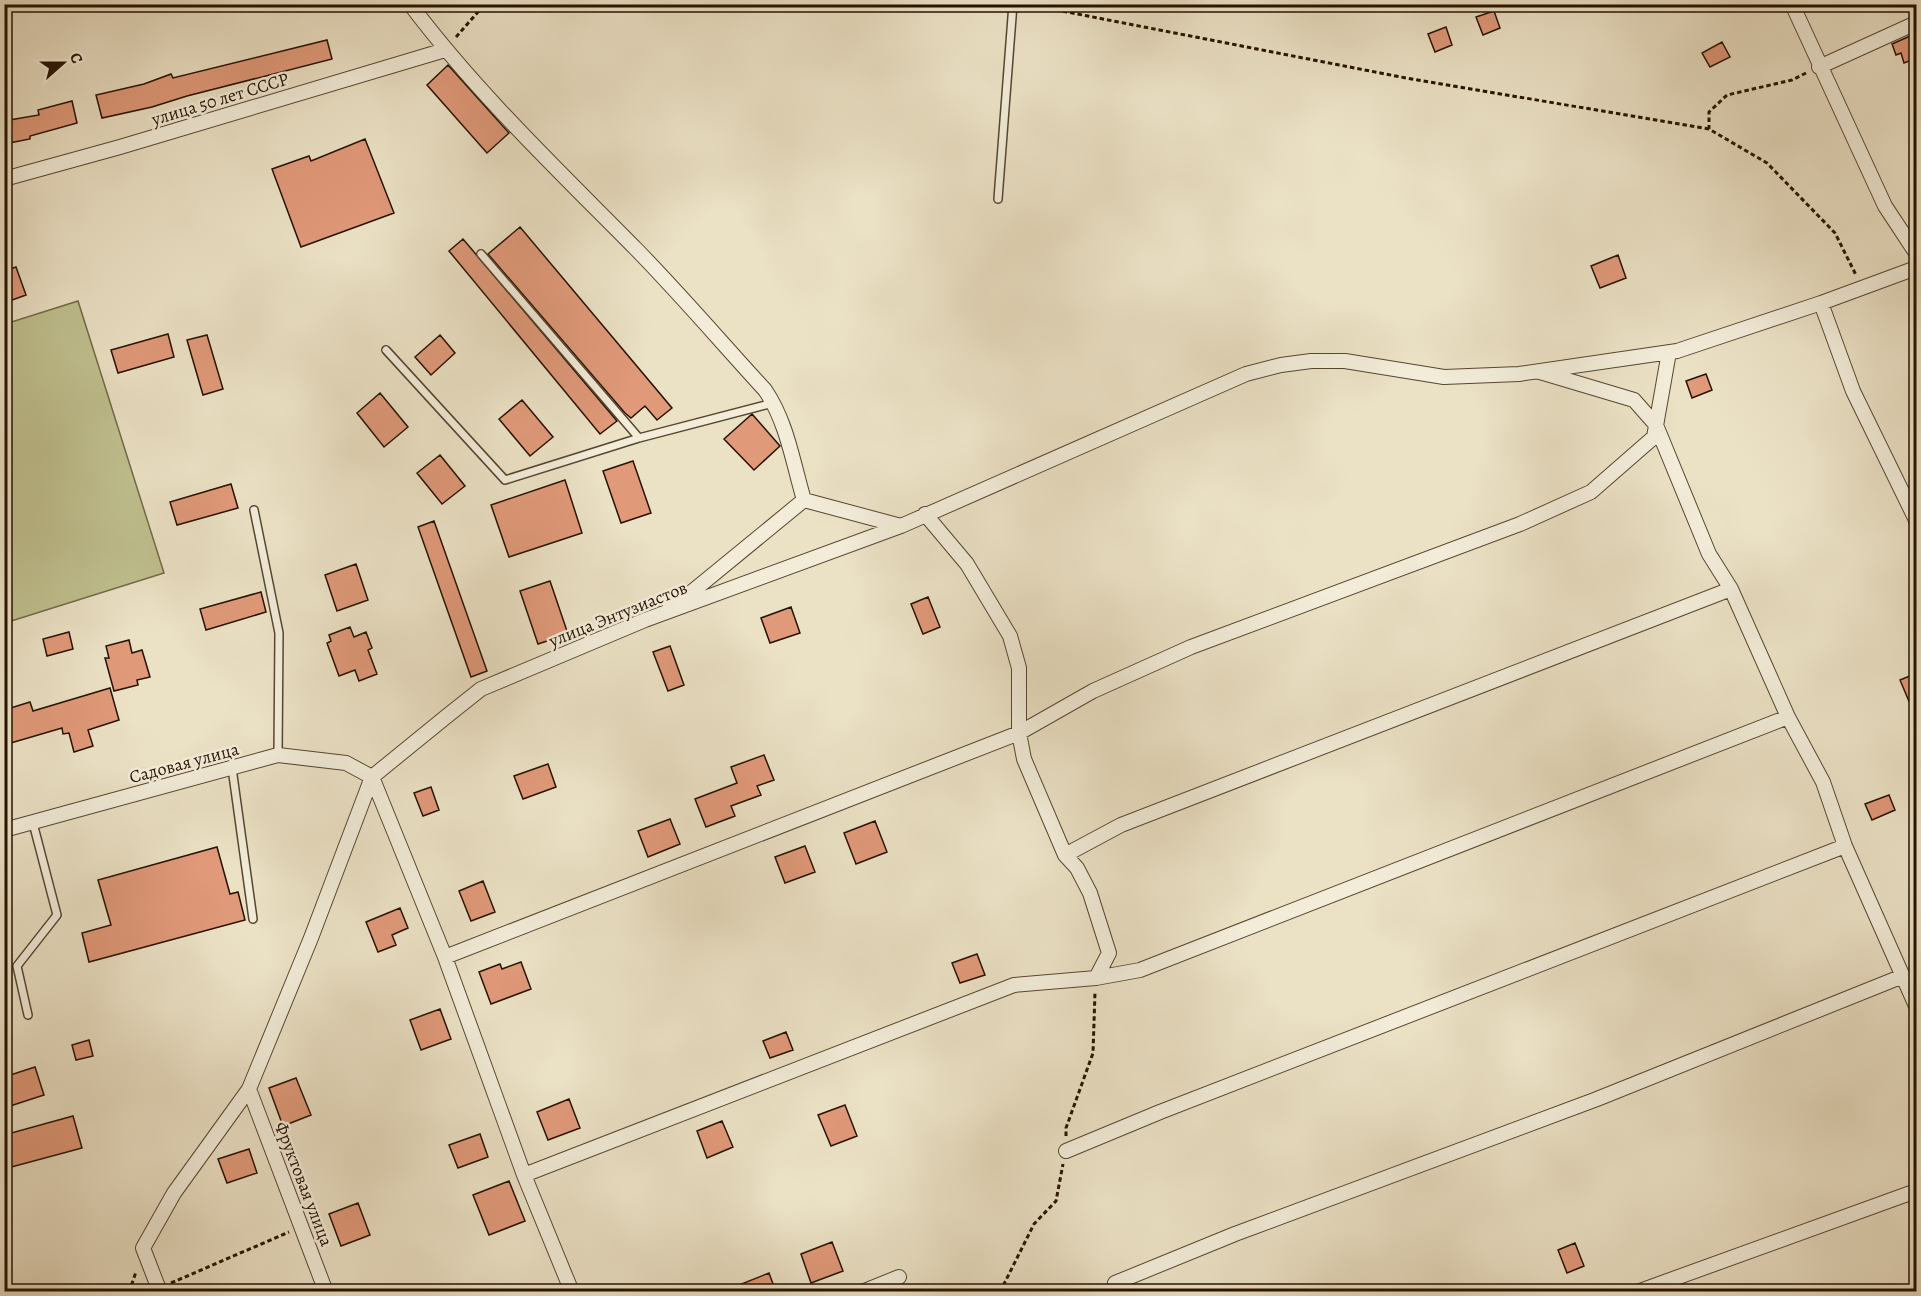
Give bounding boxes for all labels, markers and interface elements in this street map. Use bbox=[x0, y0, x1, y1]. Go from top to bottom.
north arrow bbox=[33, 33, 93, 93]
text: С bbox=[64, 49, 88, 67]
street label: улица 50 лет СССР bbox=[147, 67, 292, 132]
street label: улица Энтузиастов bbox=[544, 575, 691, 653]
street label: Садовая улица bbox=[127, 737, 242, 789]
street label: Фруктовая улица bbox=[269, 1118, 339, 1250]

